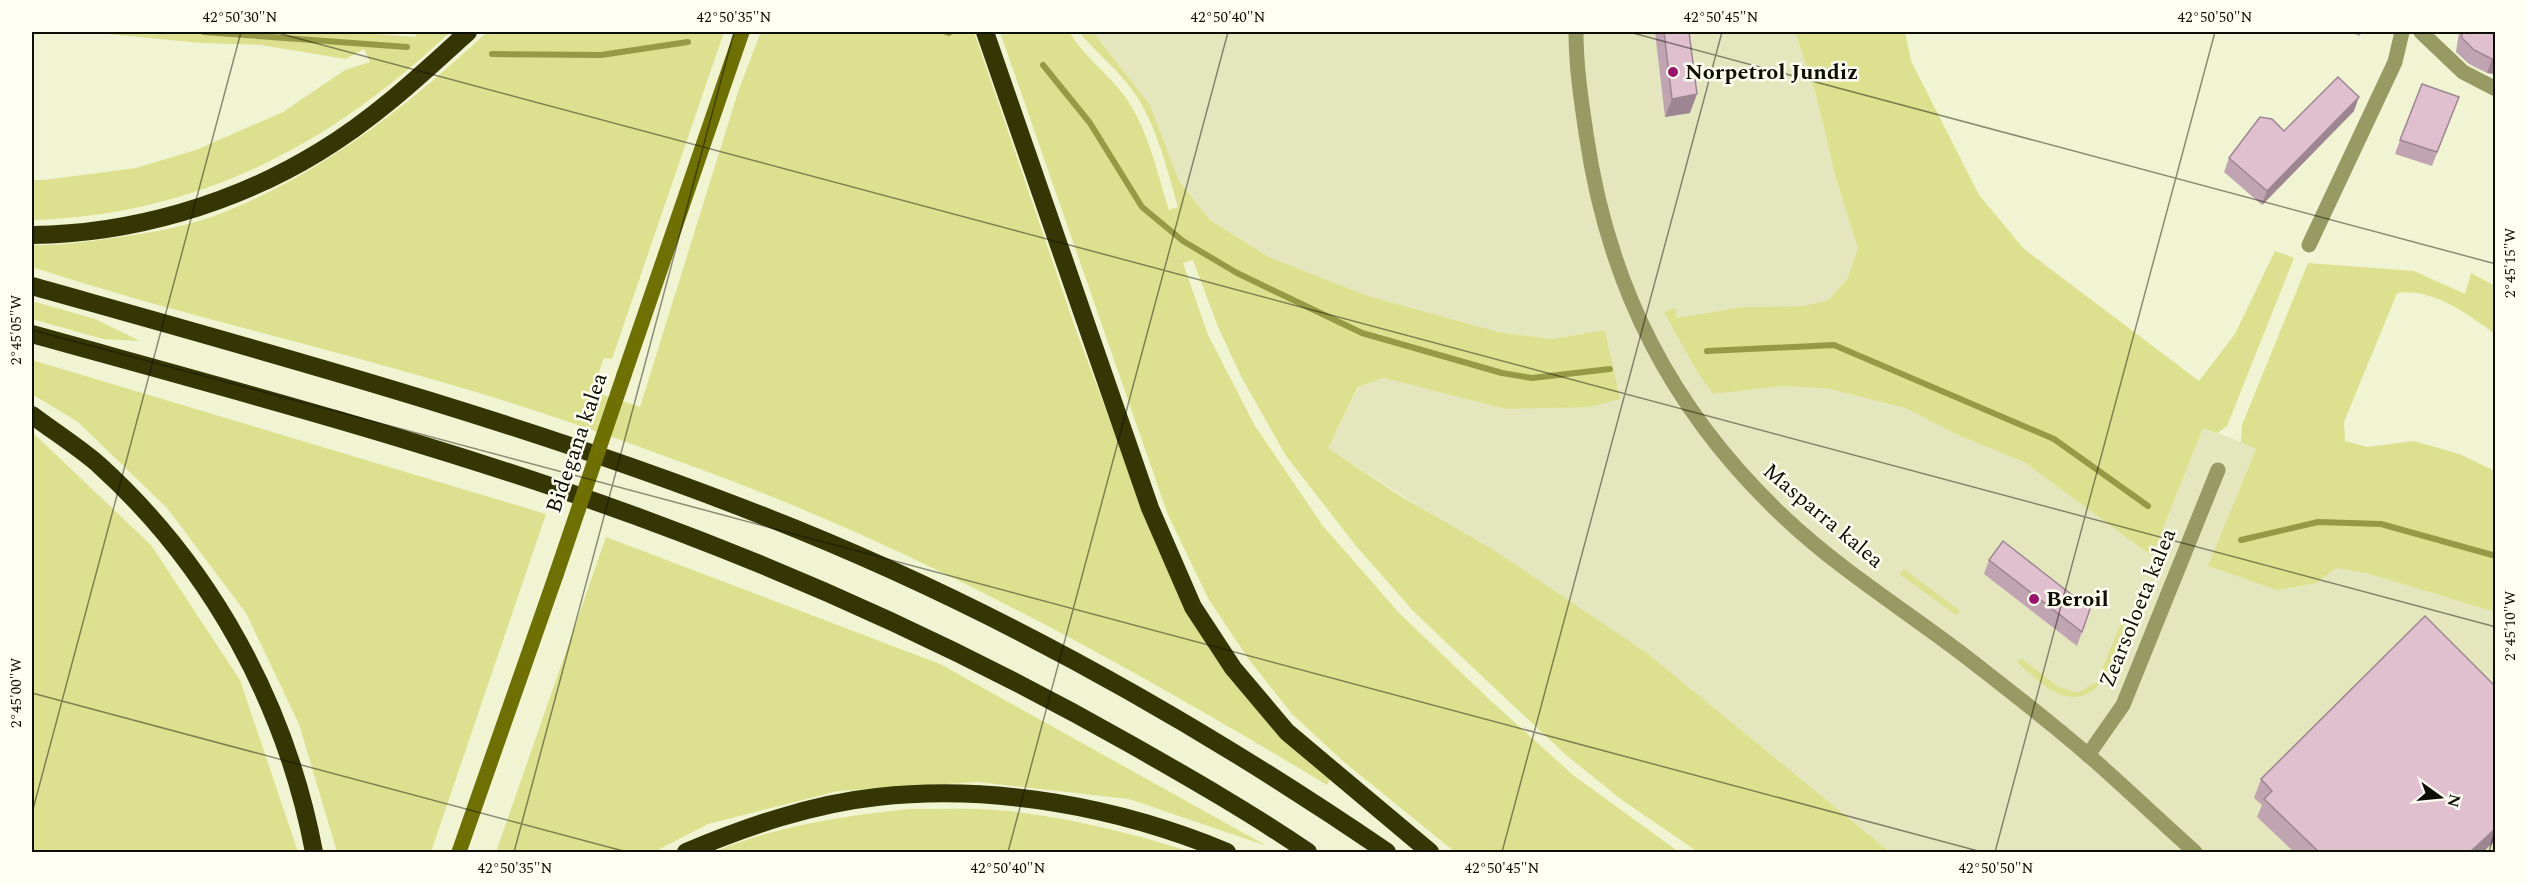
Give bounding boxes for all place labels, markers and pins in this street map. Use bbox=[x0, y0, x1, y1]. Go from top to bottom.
place label: Norpetrol Jundiz bbox=[1685, 56, 1858, 89]
marker: Norpetrol Jundiz bbox=[1666, 65, 1680, 79]
place label: Beroil bbox=[2046, 583, 2109, 616]
marker: Beroil bbox=[2027, 592, 2041, 606]

